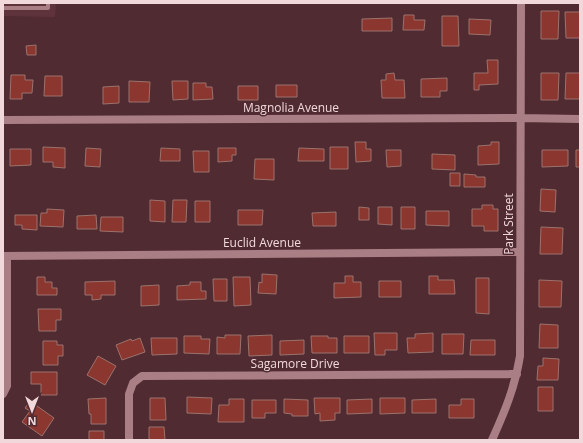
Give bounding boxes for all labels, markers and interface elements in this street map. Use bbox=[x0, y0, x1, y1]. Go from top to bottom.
street label: Magnolia Avenue bbox=[243, 99, 339, 116]
street label: Park Street bbox=[500, 193, 517, 255]
street label: Euclid Avenue bbox=[223, 234, 301, 251]
street label: Sagamore Drive bbox=[251, 355, 340, 372]
north arrow bbox=[12, 391, 52, 431]
text: N bbox=[28, 414, 36, 429]

